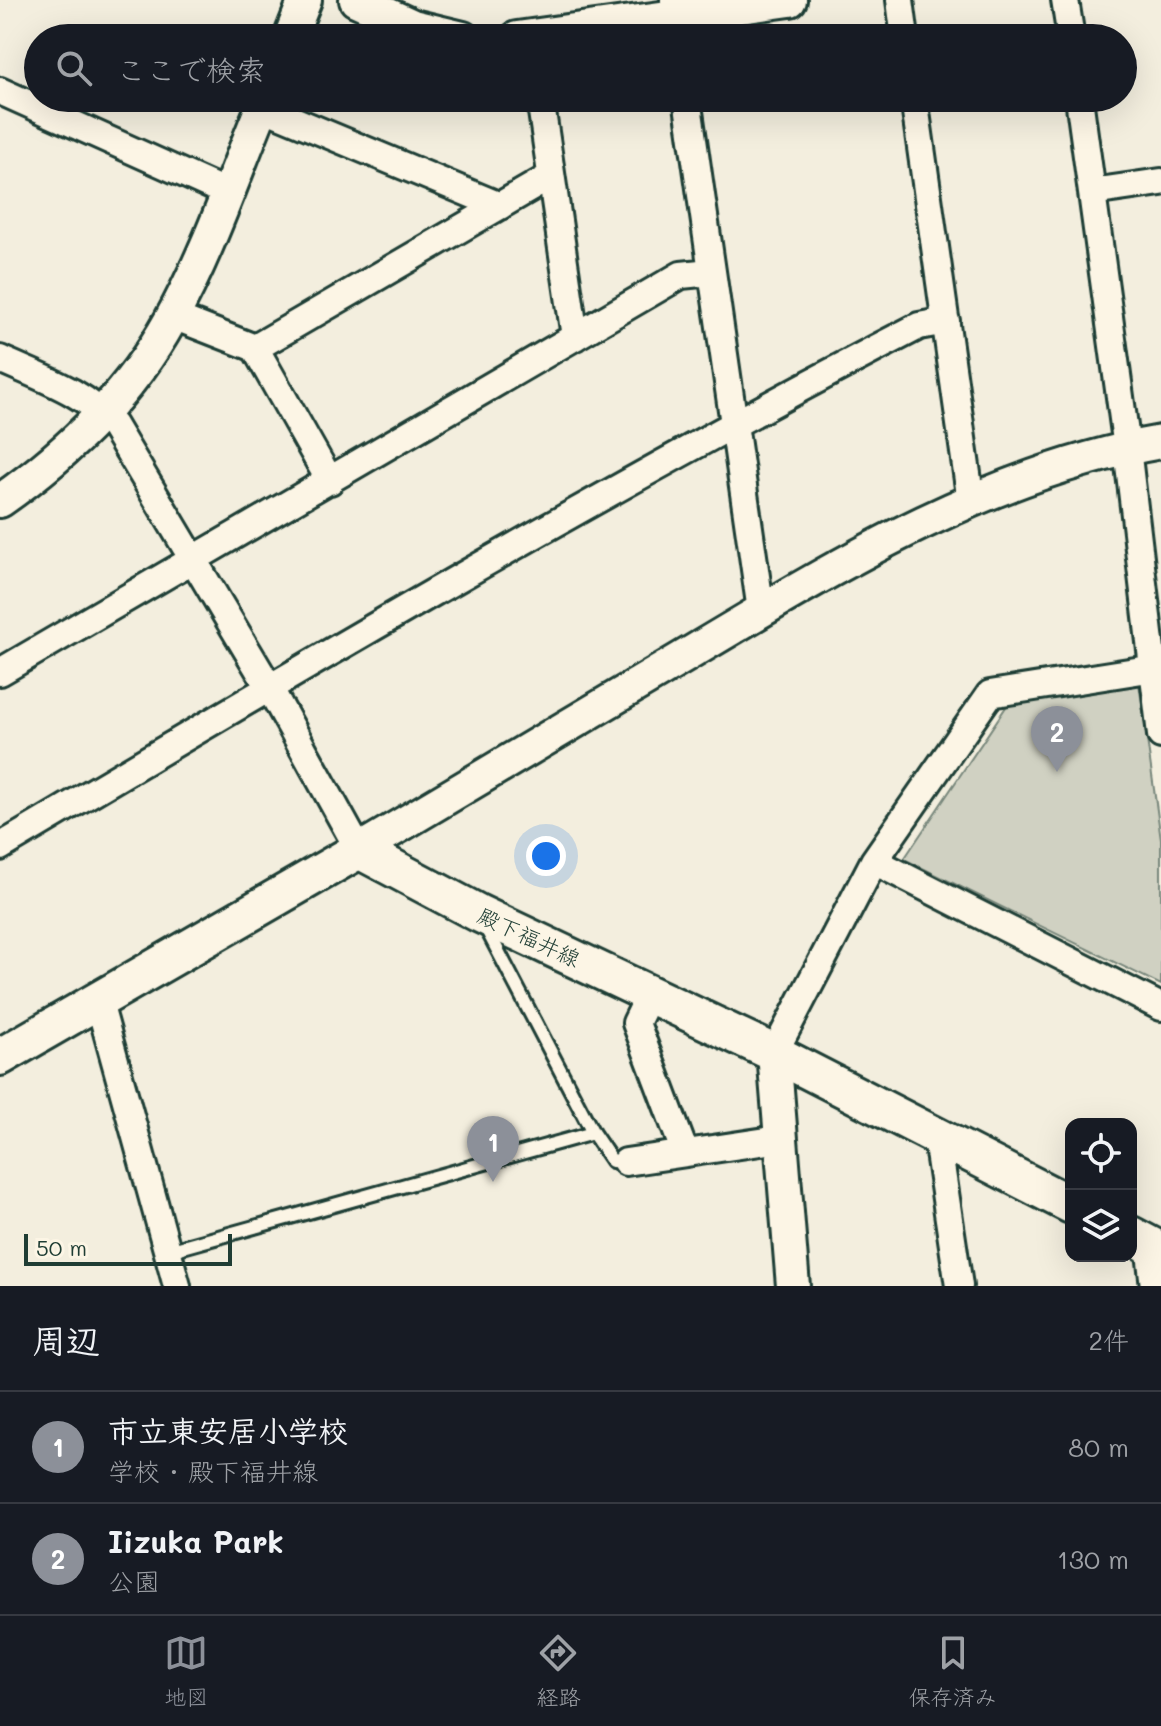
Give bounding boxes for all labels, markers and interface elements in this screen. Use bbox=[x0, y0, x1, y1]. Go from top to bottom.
search box bbox=[24, 24, 1137, 112]
icon: search bbox=[52, 46, 96, 90]
text: ここで検索 bbox=[116, 49, 266, 89]
pin: 2 bbox=[1031, 706, 1083, 772]
your location bbox=[526, 836, 566, 876]
street label: 殿下福井線 bbox=[473, 900, 585, 973]
pin: 1 bbox=[467, 1116, 519, 1182]
map controls bbox=[1065, 1118, 1137, 1262]
button: locate bbox=[1065, 1118, 1137, 1190]
button: layers bbox=[1065, 1190, 1137, 1262]
scale bar bbox=[24, 1230, 232, 1266]
text: 50 m bbox=[36, 1233, 87, 1262]
text: 周辺 bbox=[32, 1317, 100, 1362]
text: 2件 bbox=[1089, 1323, 1129, 1357]
text: 市立東安居小学校 bbox=[108, 1410, 348, 1450]
text: 1 bbox=[52, 1430, 64, 1464]
text: 80 m bbox=[1068, 1430, 1129, 1464]
text: 学校 · 殿下福井線 bbox=[108, 1454, 318, 1488]
text: Iizuka Park bbox=[108, 1521, 284, 1561]
text: 2 bbox=[51, 1542, 65, 1576]
text: 130 m bbox=[1057, 1542, 1129, 1576]
text: 公園 bbox=[108, 1564, 160, 1598]
tab: 地図 bbox=[164, 1631, 208, 1711]
tab: 経路 bbox=[536, 1631, 581, 1711]
tab: 保存済み bbox=[909, 1631, 997, 1711]

